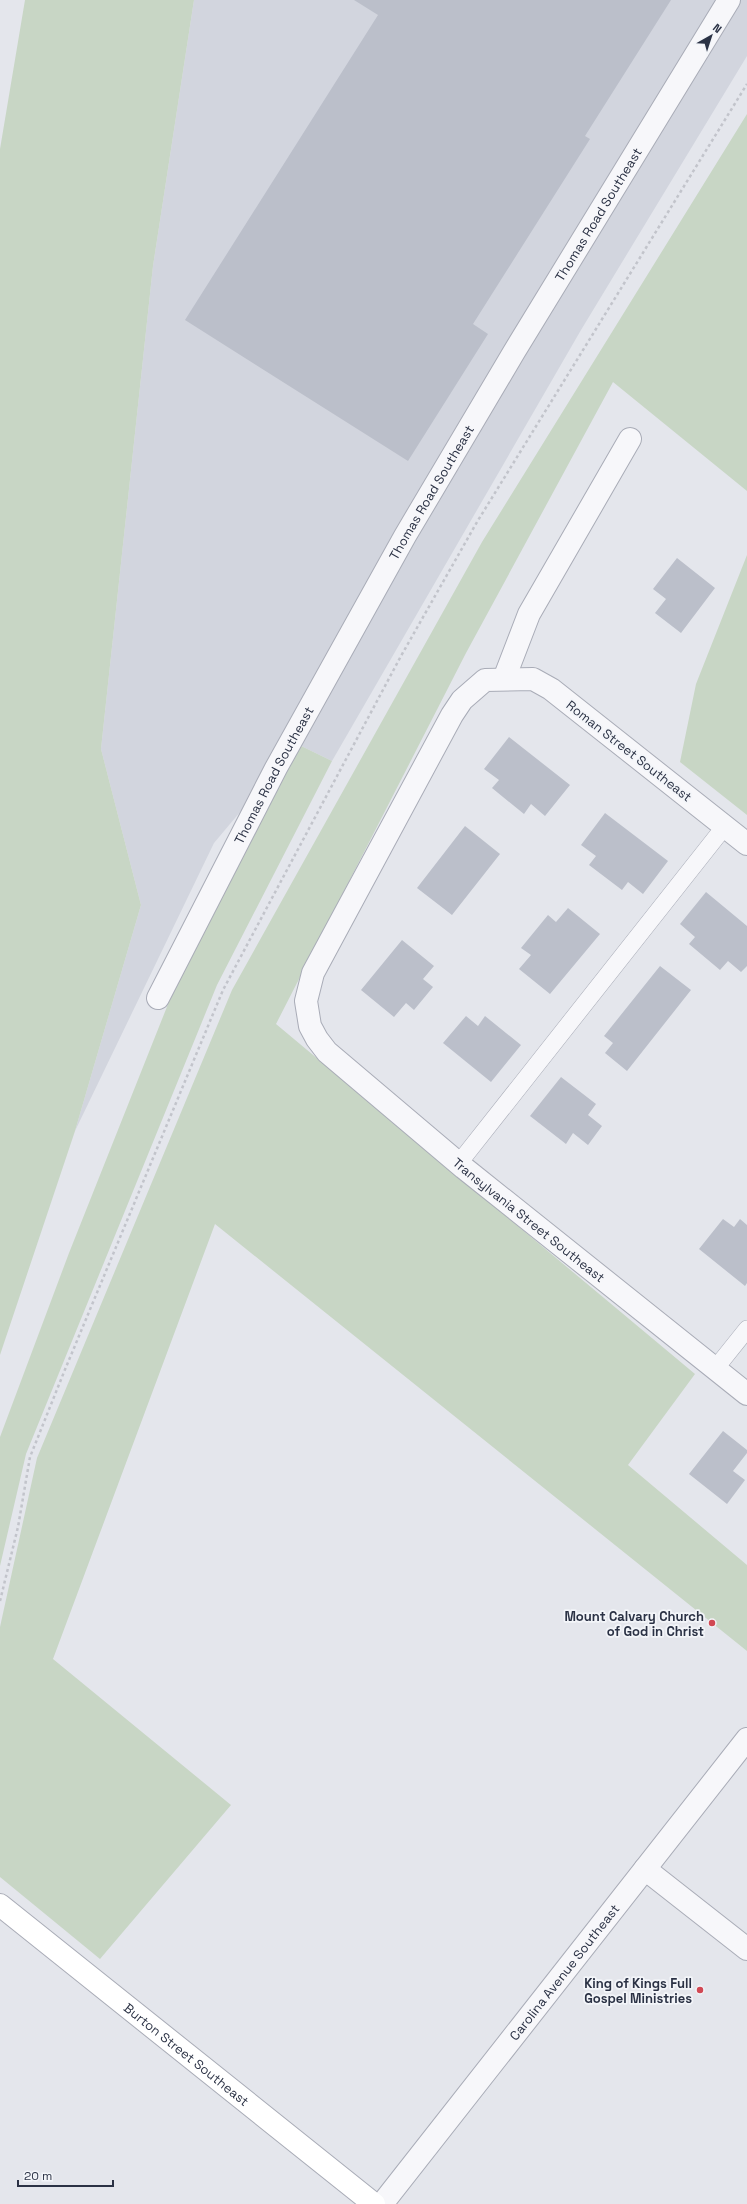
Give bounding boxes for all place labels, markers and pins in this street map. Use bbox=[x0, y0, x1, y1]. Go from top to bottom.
place label: Mount Calvary Church of God in Christ bbox=[564, 1608, 704, 1640]
marker: Mount Calvary Church of God in Christ bbox=[707, 1618, 717, 1628]
place label: King of Kings Full Gospel Ministries bbox=[584, 1975, 692, 2007]
marker: King of Kings Full Gospel Ministries bbox=[695, 1985, 705, 1995]

